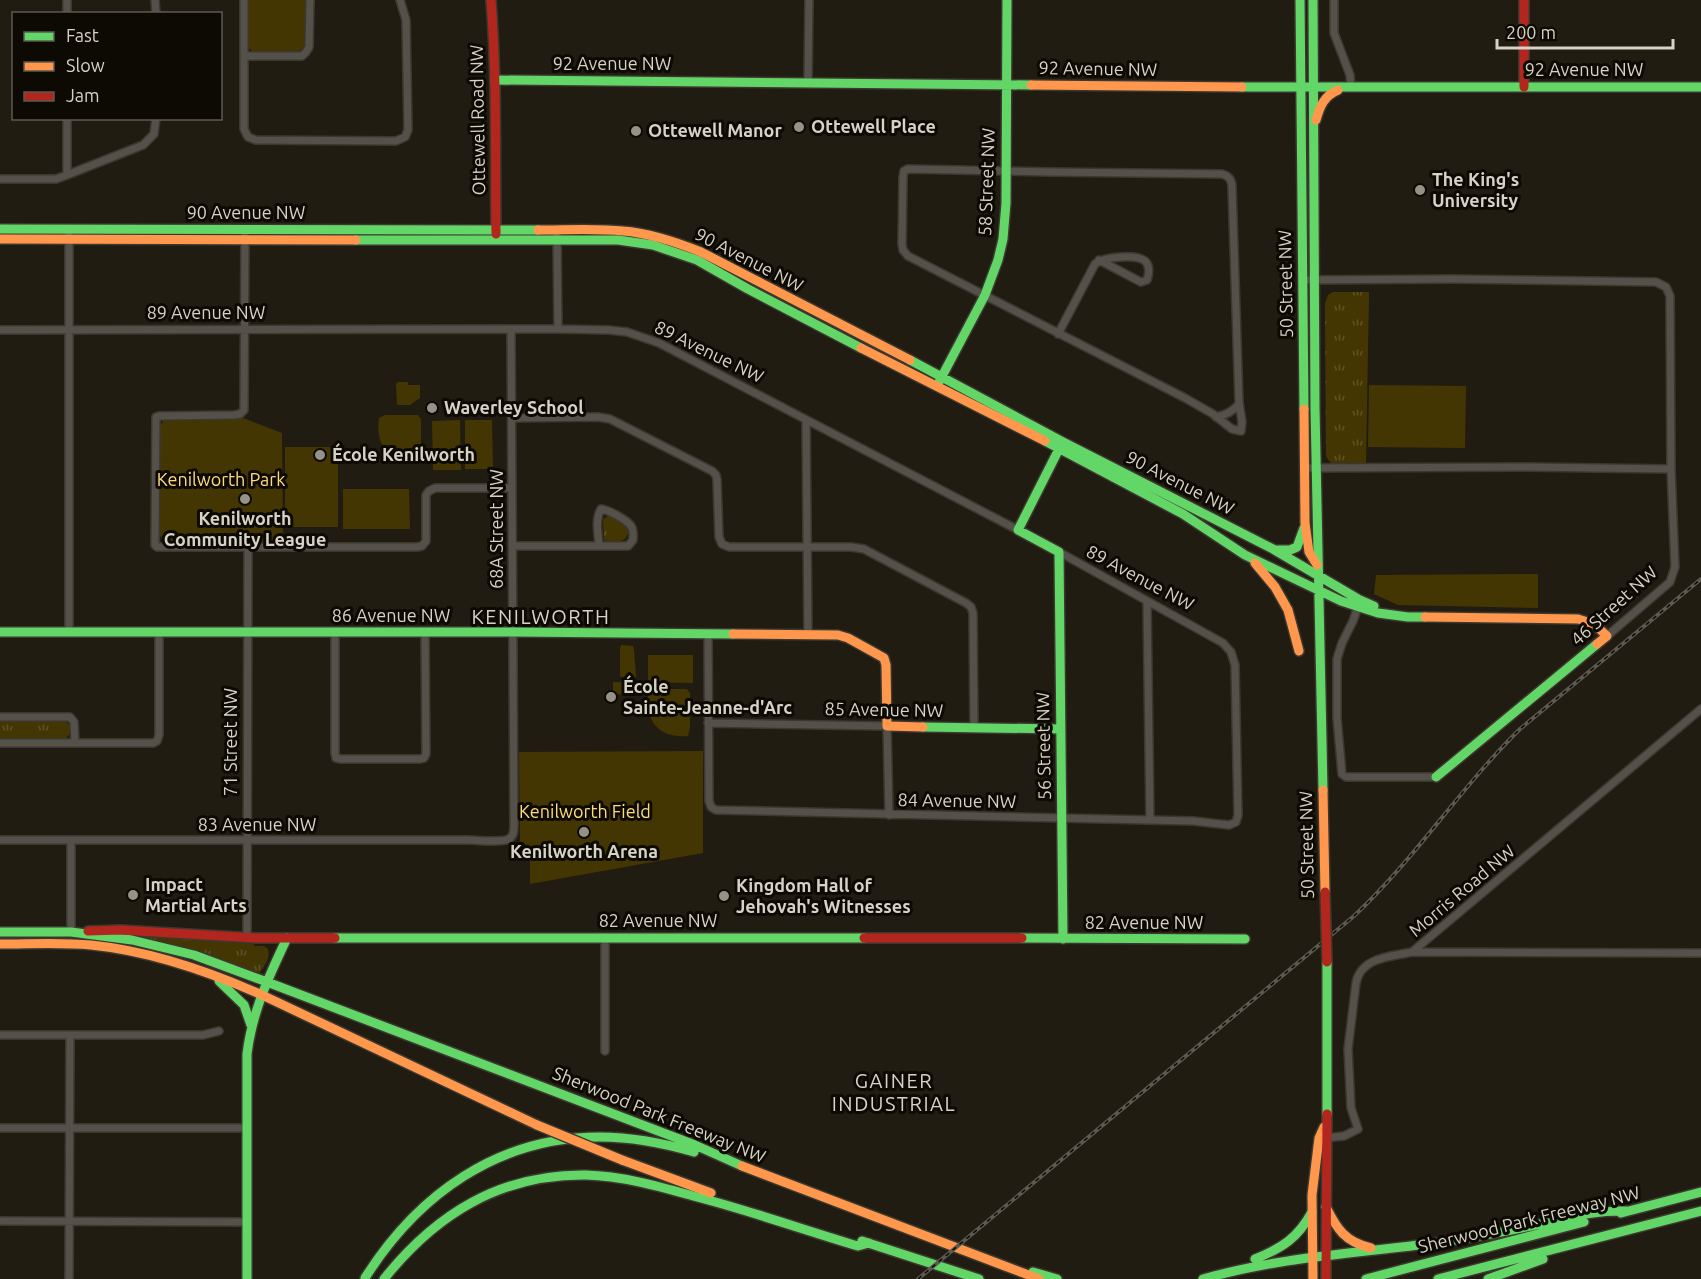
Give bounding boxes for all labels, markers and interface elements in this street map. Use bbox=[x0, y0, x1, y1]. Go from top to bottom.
legend bbox=[12, 12, 222, 120]
scale bar bbox=[1497, 12, 1672, 50]
text: 200 m bbox=[1506, 22, 1556, 42]
text: Fast bbox=[66, 25, 99, 45]
street label: Ottewell Road NW bbox=[466, 44, 488, 195]
street label: 92 Avenue NW bbox=[553, 53, 672, 73]
text: Slow bbox=[66, 55, 105, 75]
street label: 92 Avenue NW bbox=[1039, 57, 1158, 79]
street label: 92 Avenue NW bbox=[1525, 59, 1644, 79]
text: Jam bbox=[66, 85, 100, 105]
place label: Ottewell Place bbox=[811, 116, 936, 136]
place label: Ottewell Manor bbox=[648, 120, 782, 140]
marker: Ottewell Place bbox=[792, 120, 806, 134]
marker: Ottewell Manor bbox=[629, 124, 643, 138]
street label: 58 Street NW bbox=[974, 127, 998, 236]
place label: The King's University bbox=[1432, 169, 1519, 210]
marker: The King's University bbox=[1413, 183, 1427, 197]
street label: 90 Avenue NW bbox=[187, 202, 306, 222]
street label: 90 Avenue NW bbox=[692, 223, 807, 295]
street label: 50 Street NW bbox=[1274, 229, 1296, 338]
street label: 89 Avenue NW bbox=[147, 302, 266, 322]
street label: 89 Avenue NW bbox=[652, 316, 767, 386]
place label: Waverley School bbox=[444, 397, 584, 417]
marker: Waverley School bbox=[425, 401, 439, 415]
place label: École Kenilworth bbox=[332, 443, 475, 464]
street label: 90 Avenue NW bbox=[1123, 446, 1238, 518]
marker: École Kenilworth bbox=[313, 448, 327, 462]
park label: Kenilworth Park bbox=[157, 469, 285, 489]
street label: 68A Street NW bbox=[486, 469, 506, 589]
marker: Kenilworth Community League bbox=[238, 492, 252, 506]
place label: Kenilworth Community League bbox=[164, 508, 326, 549]
street label: 89 Avenue NW bbox=[1083, 540, 1198, 614]
street label: 46 Street NW bbox=[1566, 561, 1661, 649]
street label: 86 Avenue NW bbox=[332, 605, 451, 625]
district label: KENILWORTH bbox=[472, 605, 610, 628]
place label: École Sainte-Jeanne-d'Arc bbox=[623, 675, 792, 717]
street label: 71 Street NW bbox=[220, 687, 240, 796]
marker: École Sainte-Jeanne-d'Arc bbox=[604, 690, 618, 704]
street label: 56 Street NW bbox=[1032, 691, 1054, 800]
street label: 85 Avenue NW bbox=[825, 698, 944, 720]
street label: 84 Avenue NW bbox=[898, 789, 1017, 811]
street label: 50 Street NW bbox=[1295, 790, 1317, 899]
park label: Kenilworth Field bbox=[519, 801, 651, 821]
street label: 83 Avenue NW bbox=[198, 814, 317, 834]
marker: Kenilworth Arena bbox=[577, 825, 591, 839]
street label: Morris Road NW bbox=[1405, 840, 1518, 940]
place label: Kenilworth Arena bbox=[510, 841, 658, 861]
place label: Impact Martial Arts bbox=[145, 874, 247, 915]
place label: Kingdom Hall of Jehovah's Witnesses bbox=[736, 875, 911, 916]
marker: Impact Martial Arts bbox=[126, 888, 140, 902]
marker: Kingdom Hall of Jehovah's Witnesses bbox=[717, 889, 731, 903]
street label: 82 Avenue NW bbox=[599, 910, 718, 930]
street label: 82 Avenue NW bbox=[1085, 912, 1204, 932]
street label: Sherwood Park Freeway NW bbox=[550, 1062, 769, 1166]
district label: GAINER INDUSTRIAL bbox=[832, 1069, 956, 1115]
street label: Sherwood Park Freeway NW bbox=[1416, 1182, 1642, 1256]

